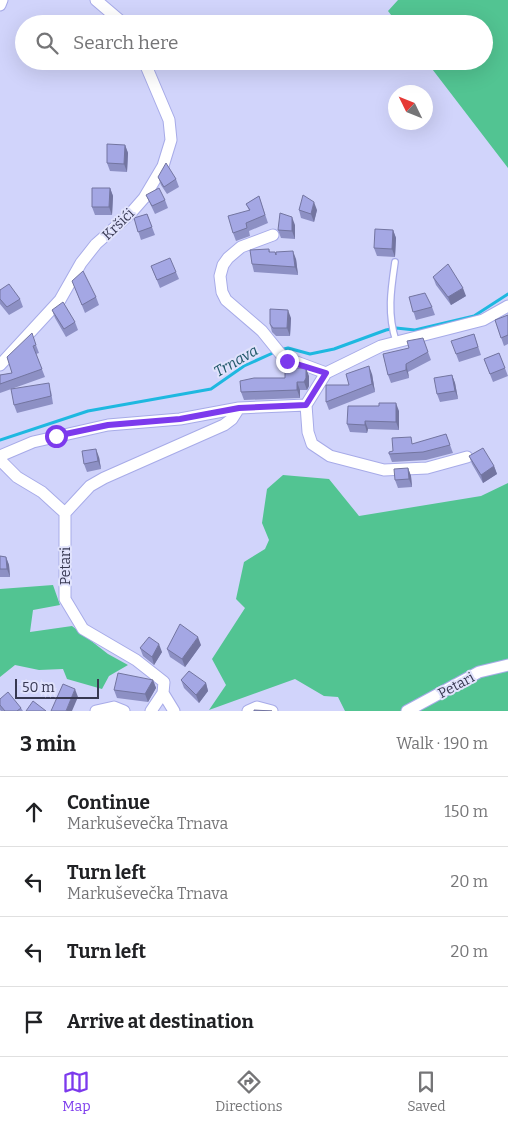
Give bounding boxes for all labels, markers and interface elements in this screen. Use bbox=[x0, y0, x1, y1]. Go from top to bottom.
search box bbox=[15, 15, 493, 70]
icon: search bbox=[33, 29, 61, 57]
text: Search here bbox=[73, 31, 178, 54]
north arrow bbox=[388, 85, 433, 130]
street label: Kršići bbox=[99, 205, 138, 244]
water label: Trnava bbox=[211, 341, 261, 381]
route end bbox=[276, 350, 299, 373]
route start bbox=[45, 425, 68, 448]
street label: Petari bbox=[57, 547, 74, 585]
street label: Petari bbox=[435, 669, 477, 702]
scale bar bbox=[15, 676, 99, 699]
text: 50 m bbox=[22, 679, 55, 696]
text: 3 min bbox=[20, 731, 76, 757]
text: Walk · 190 m bbox=[396, 734, 488, 753]
text: Continue bbox=[67, 791, 150, 814]
icon: ahead bbox=[20, 798, 48, 826]
text: 150 m bbox=[444, 802, 488, 821]
text: Markuševečka Trnava bbox=[67, 814, 228, 833]
text: Turn left bbox=[67, 861, 146, 884]
icon: left bbox=[20, 868, 48, 896]
text: 20 m bbox=[451, 872, 488, 891]
text: Markuševečka Trnava bbox=[67, 884, 228, 903]
icon: left bbox=[20, 938, 48, 966]
text: Turn left bbox=[67, 940, 146, 963]
text: 20 m bbox=[451, 942, 488, 961]
icon: arrive bbox=[20, 1008, 48, 1036]
text: Arrive at destination bbox=[67, 1010, 254, 1033]
tab: Map bbox=[62, 1068, 91, 1115]
tab: Directions bbox=[215, 1068, 283, 1115]
tab: Saved bbox=[407, 1068, 446, 1115]

